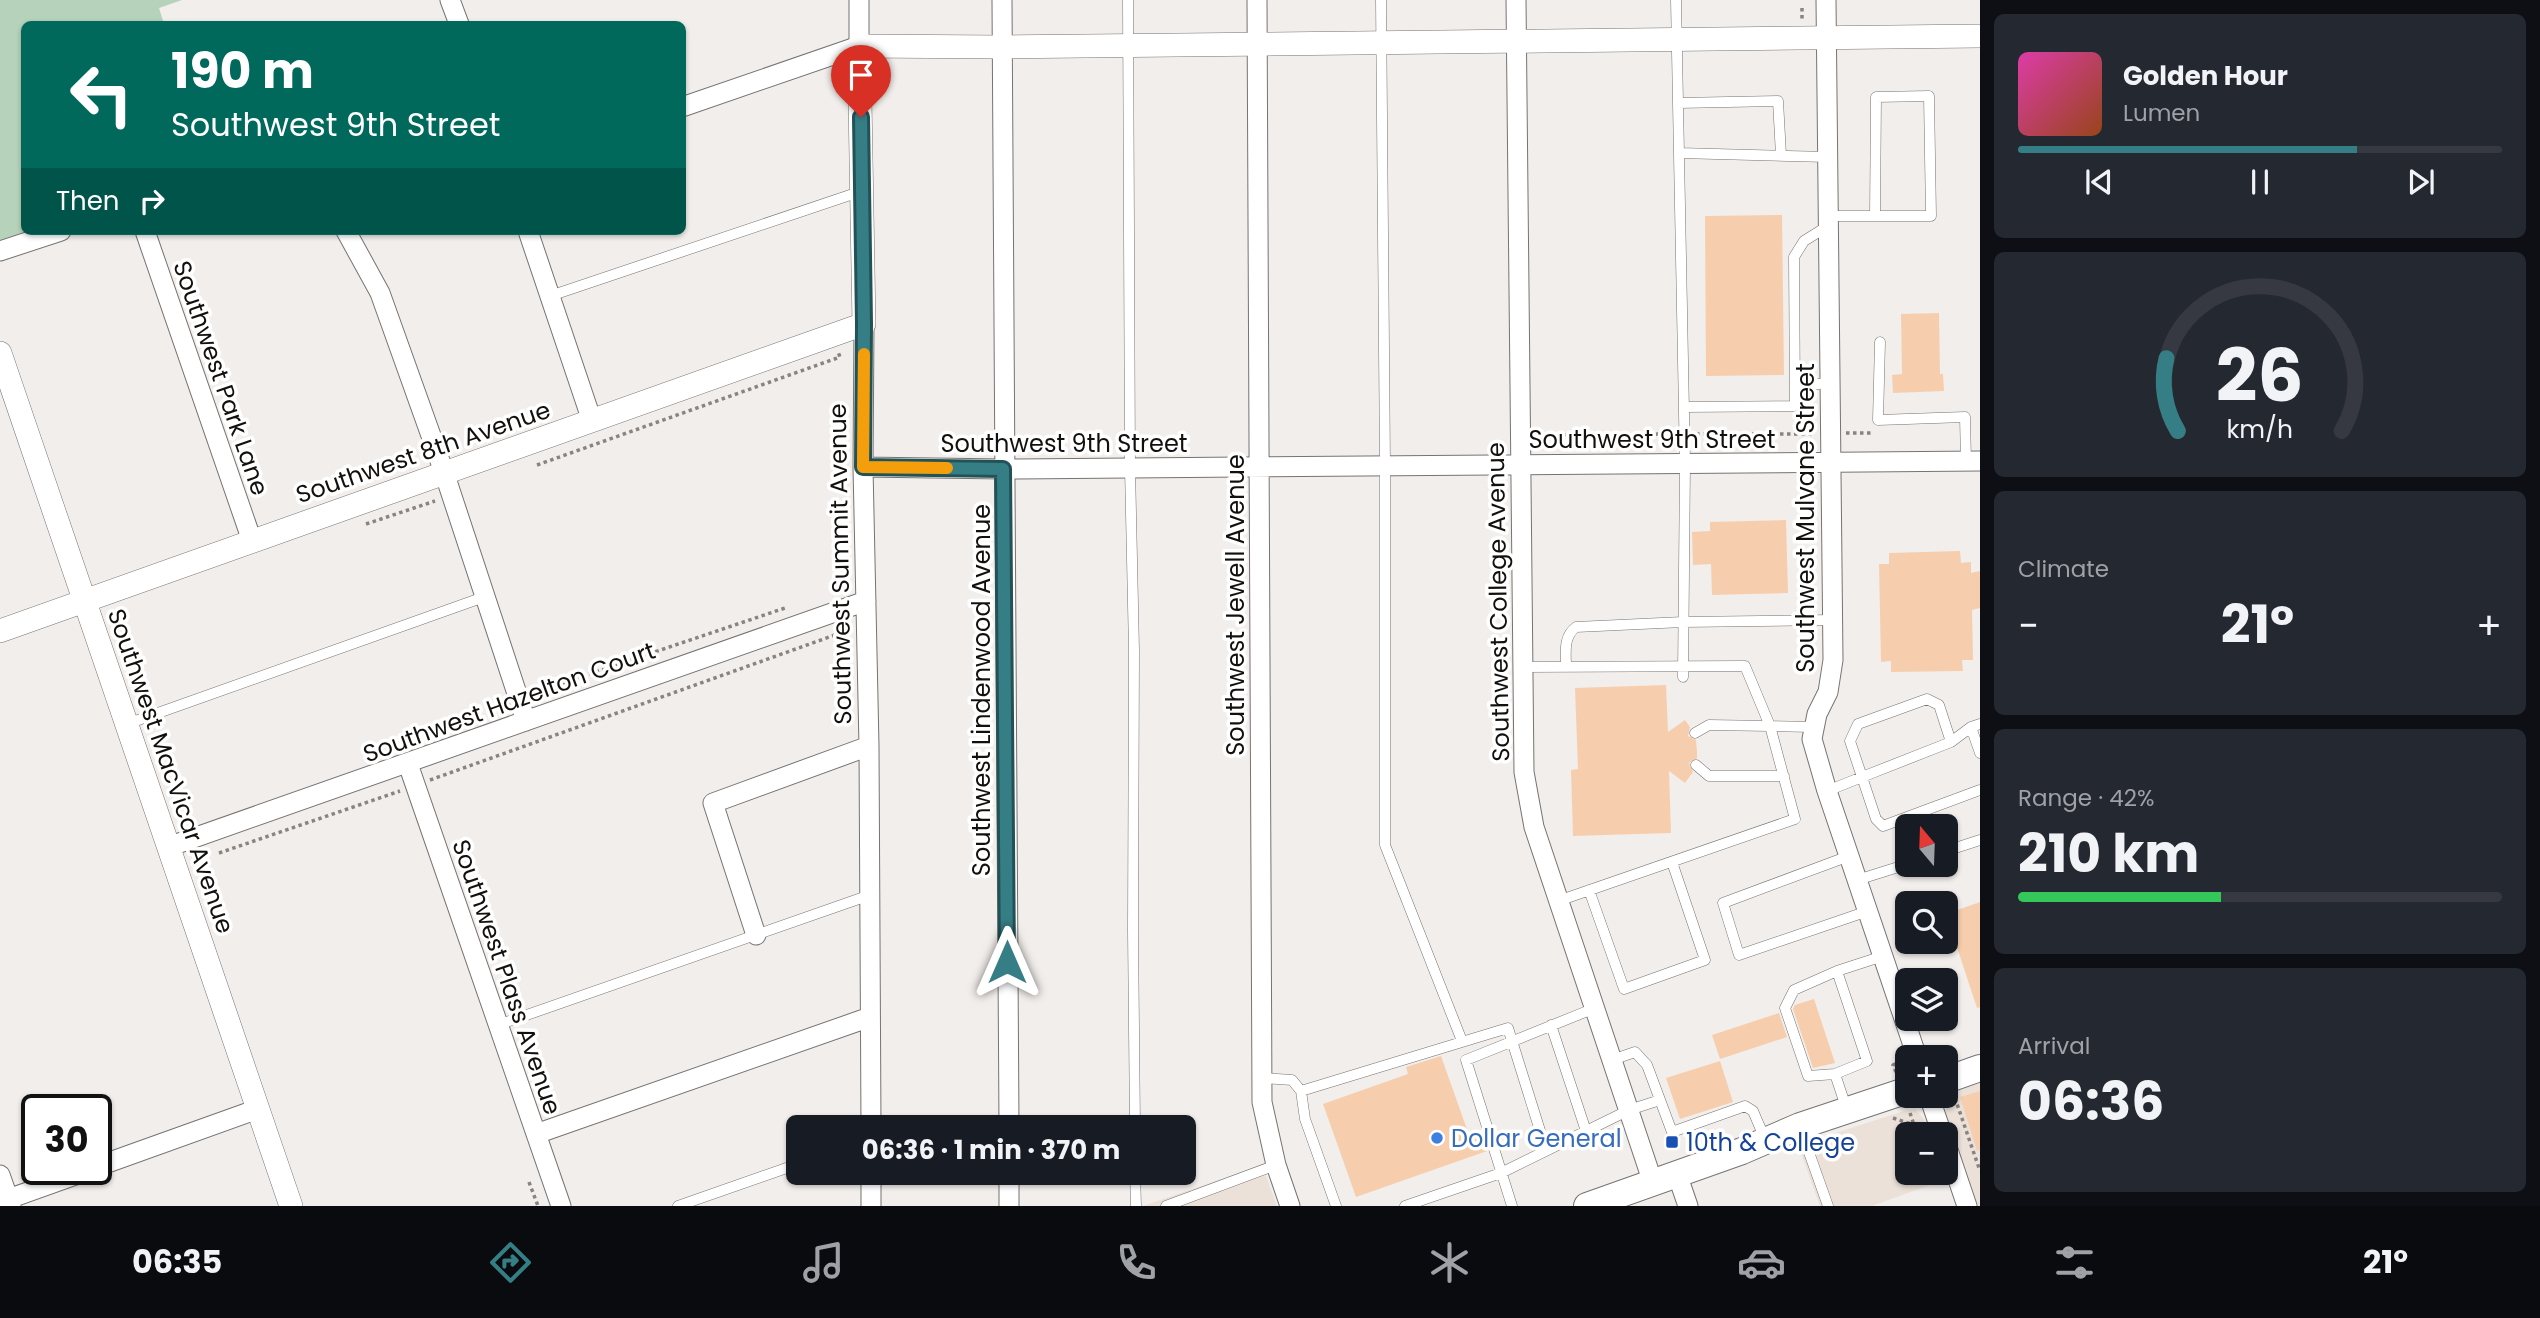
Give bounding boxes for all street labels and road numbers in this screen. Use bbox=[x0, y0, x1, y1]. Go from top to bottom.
street label: Southwest Park Lane bbox=[165, 256, 277, 500]
street label: Southwest Mulvane Street bbox=[1789, 363, 1822, 673]
street label: Southwest 8th Avenue bbox=[291, 393, 555, 511]
street label: Southwest Summit Avenue bbox=[821, 403, 859, 725]
street label: Southwest 9th Street bbox=[1528, 423, 1776, 456]
street label: Southwest 9th Street bbox=[940, 427, 1188, 460]
street label: Southwest College Avenue bbox=[1479, 442, 1517, 762]
street label: Southwest Jewell Avenue bbox=[1219, 454, 1252, 756]
street label: Southwest Lindenwood Avenue bbox=[965, 504, 998, 876]
street label: Southwest MacVicar Avenue bbox=[100, 604, 242, 938]
street label: Southwest Hazelton Court bbox=[358, 634, 660, 770]
street label: Southwest Plass Avenue bbox=[444, 835, 570, 1119]

